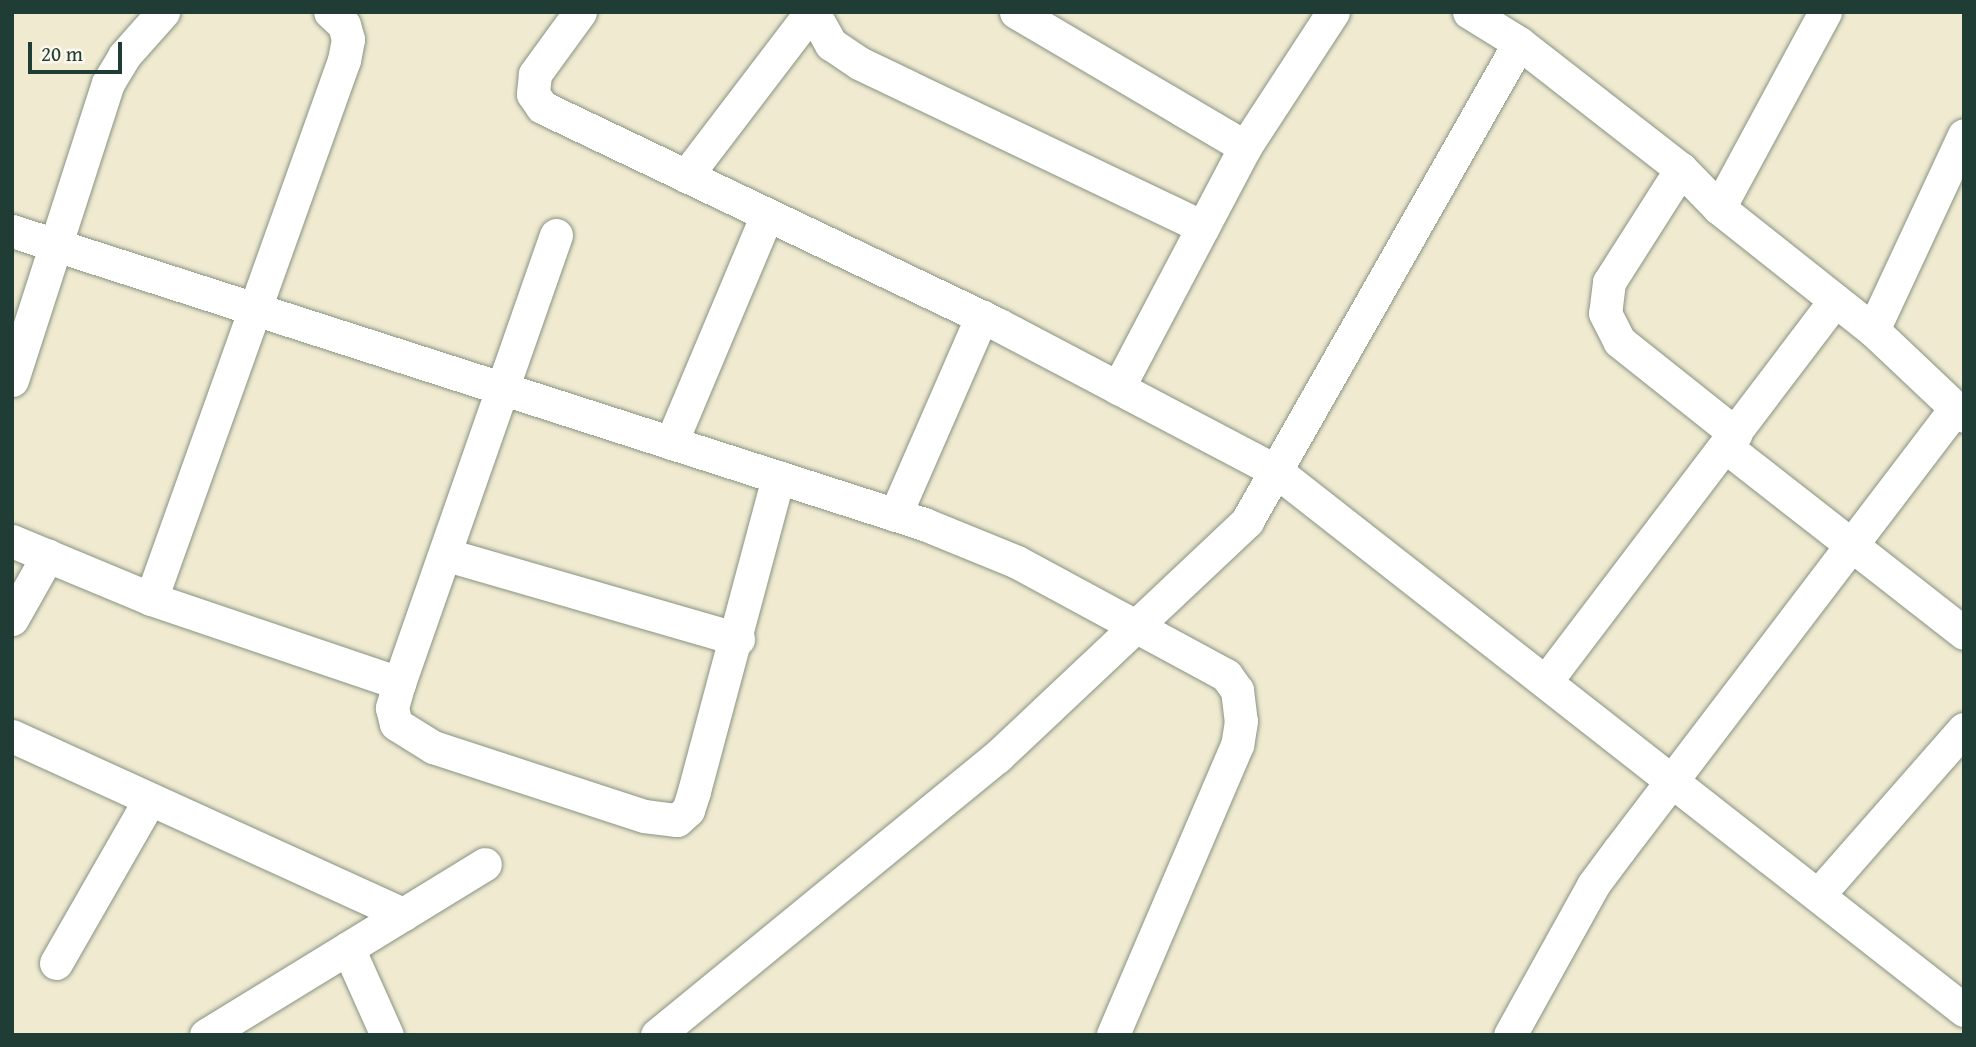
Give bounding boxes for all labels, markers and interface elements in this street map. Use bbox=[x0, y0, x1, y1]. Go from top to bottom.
scale bar bbox=[32, 28, 126, 72]
text: 20 m bbox=[41, 38, 83, 69]

